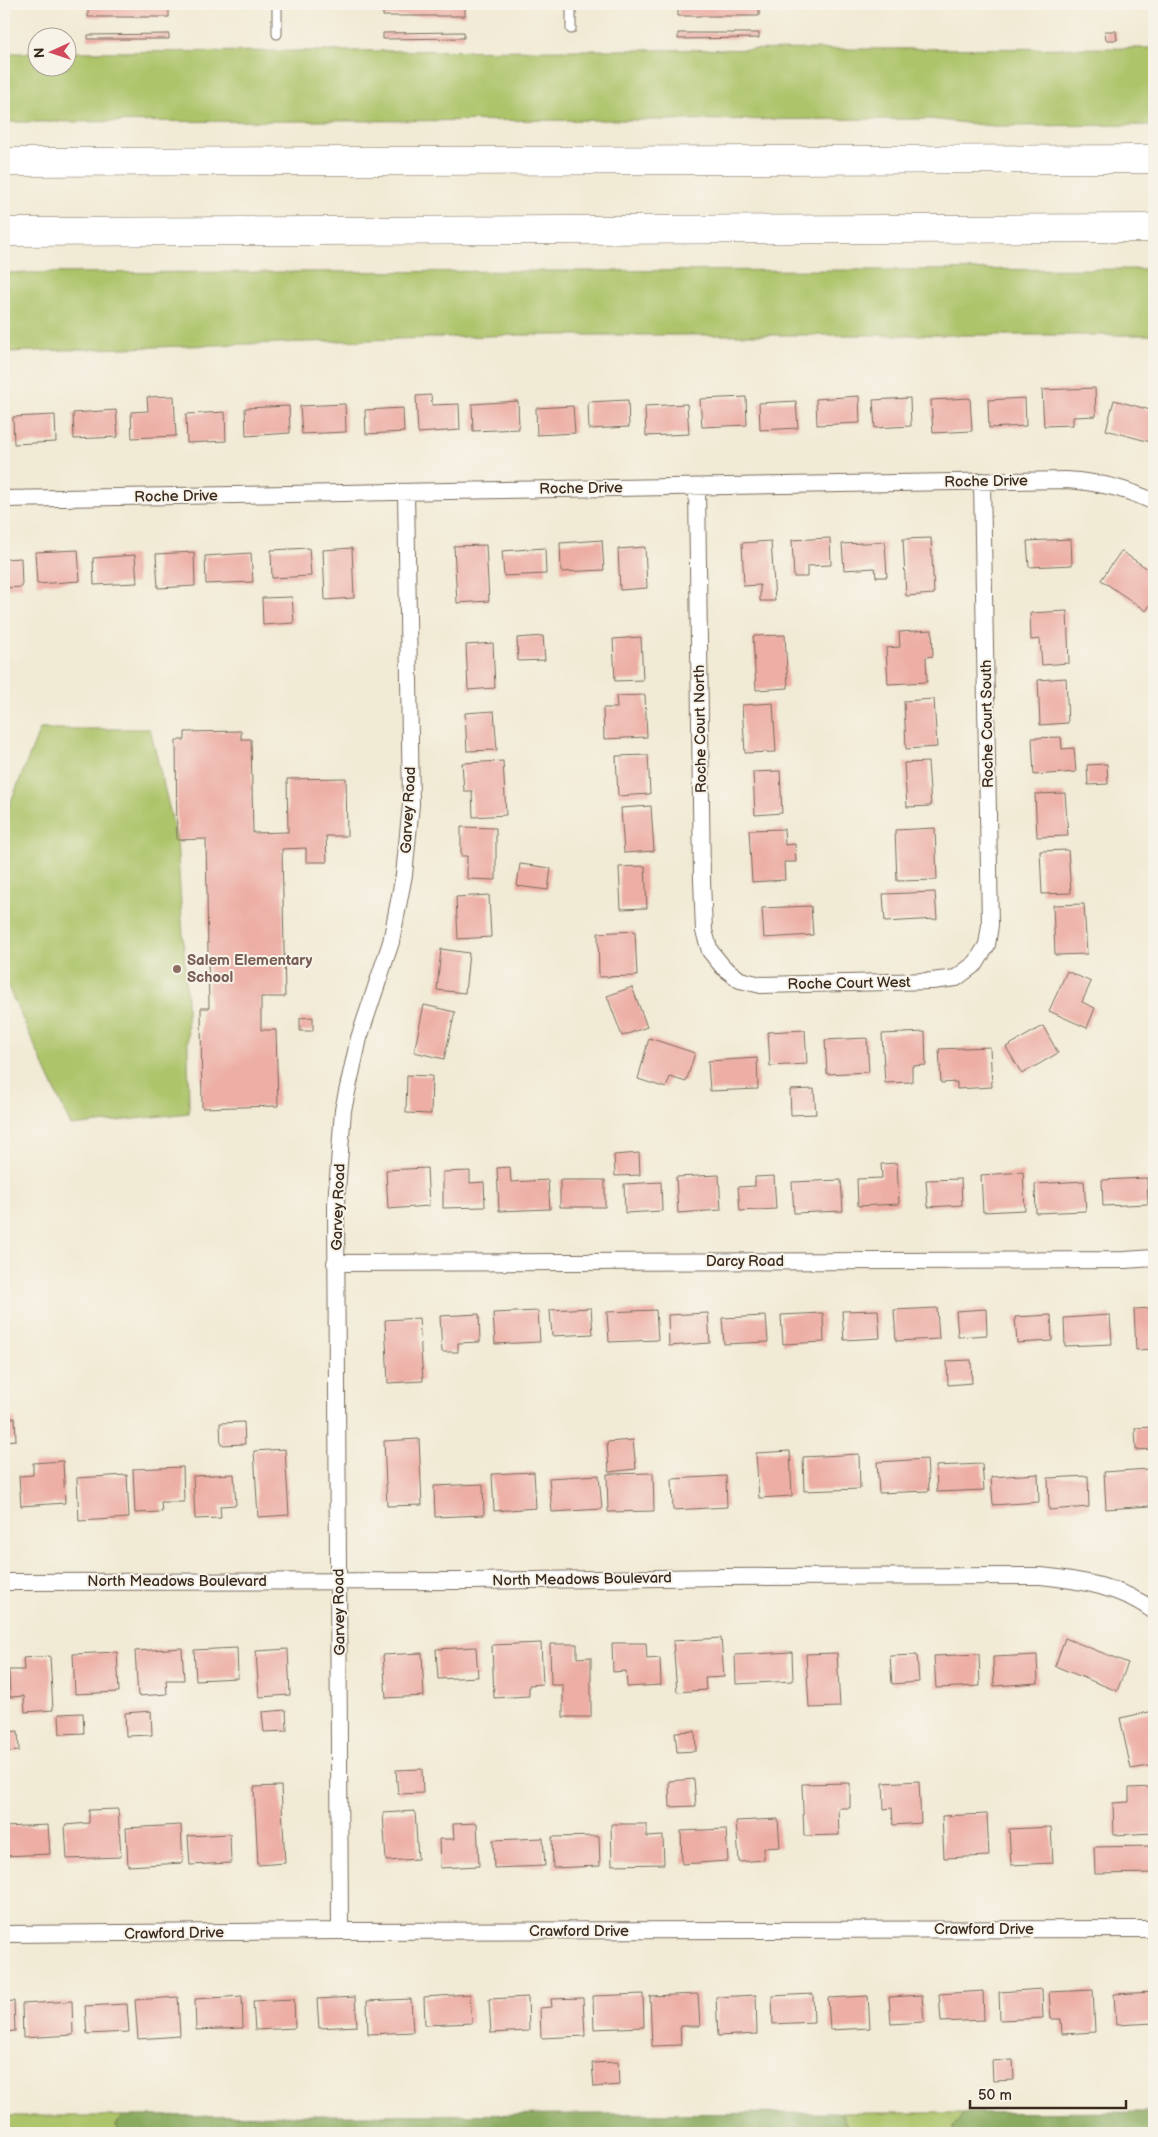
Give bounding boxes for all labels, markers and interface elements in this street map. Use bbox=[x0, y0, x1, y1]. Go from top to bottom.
north arrow bbox=[28, 28, 78, 78]
text: N bbox=[31, 47, 48, 58]
street label: Roche Drive bbox=[944, 471, 1028, 492]
street label: Roche Drive bbox=[539, 478, 623, 499]
street label: Roche Drive bbox=[134, 486, 218, 507]
street label: Roche Court South bbox=[977, 660, 998, 788]
street label: Roche Court North bbox=[690, 665, 711, 793]
street label: Garvey Road bbox=[397, 766, 420, 854]
place label: Salem Elementary School bbox=[187, 951, 313, 987]
marker: Salem Elementary School bbox=[171, 963, 183, 975]
street label: Roche Court West bbox=[787, 973, 911, 994]
street label: Garvey Road bbox=[327, 1163, 350, 1251]
street label: Darcy Road bbox=[706, 1252, 784, 1271]
street label: Garvey Road bbox=[329, 1568, 350, 1656]
street label: North Meadows Boulevard bbox=[492, 1568, 672, 1591]
street label: North Meadows Boulevard bbox=[87, 1572, 267, 1591]
street label: Crawford Drive bbox=[934, 1920, 1034, 1939]
street label: Crawford Drive bbox=[529, 1922, 629, 1941]
street label: Crawford Drive bbox=[124, 1923, 224, 1944]
scale bar bbox=[970, 2077, 1127, 2109]
text: 50 m bbox=[978, 2086, 1012, 2105]

